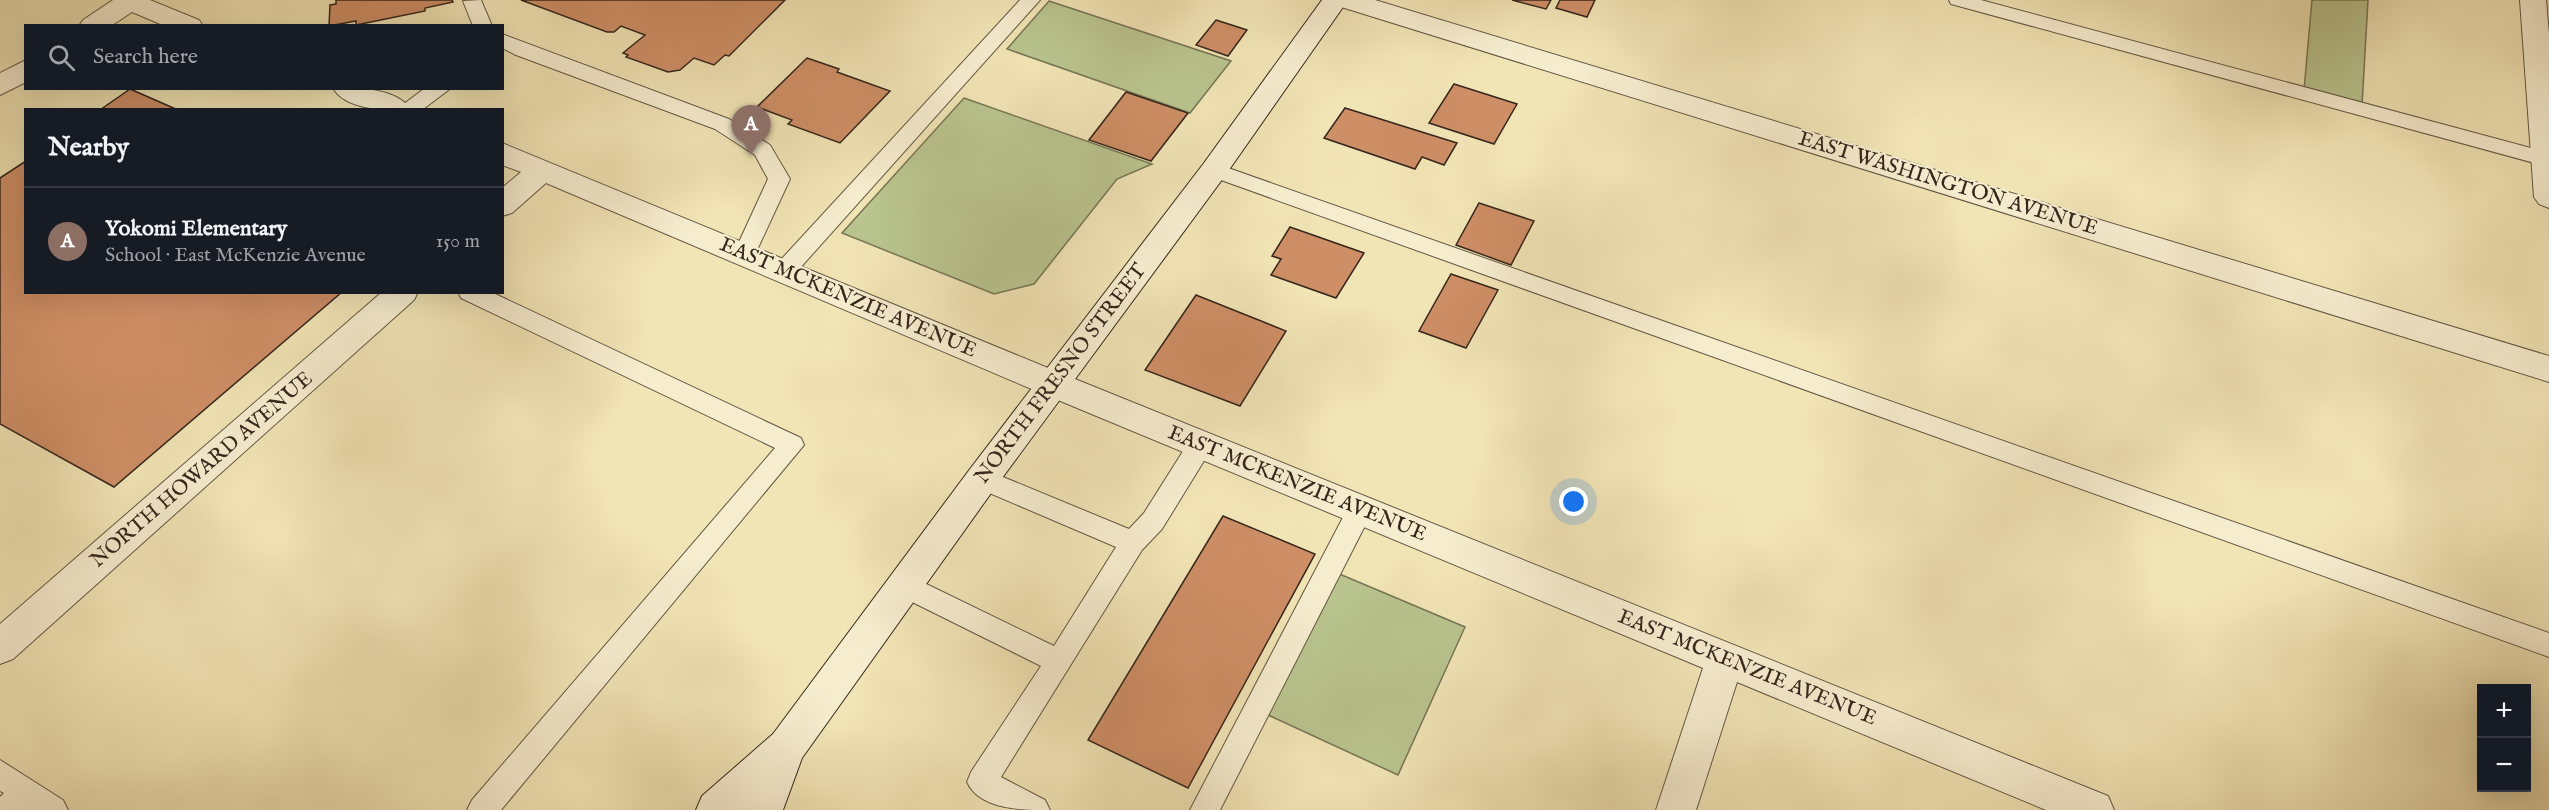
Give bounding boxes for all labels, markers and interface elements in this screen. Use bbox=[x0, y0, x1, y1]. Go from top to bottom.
search box bbox=[24, 24, 504, 90]
icon: search bbox=[45, 41, 78, 74]
text: Search here bbox=[93, 43, 198, 71]
pin: A bbox=[732, 106, 771, 155]
street label: EAST WASHINGTON AVENUE bbox=[1795, 125, 2101, 243]
text: Nearby bbox=[48, 131, 129, 164]
text: Yokomi Elementary bbox=[105, 215, 287, 243]
text: A bbox=[61, 229, 74, 254]
text: 150 m bbox=[436, 229, 480, 254]
street label: EAST MCKENZIE AVENUE bbox=[715, 231, 981, 365]
text: School · East McKenzie Avenue bbox=[105, 243, 366, 268]
street label: NORTH FRESNO STREET bbox=[969, 258, 1153, 490]
street label: NORTH HOWARD AVENUE bbox=[85, 366, 319, 574]
street label: EAST MCKENZIE AVENUE bbox=[1164, 420, 1430, 548]
your location bbox=[1559, 487, 1588, 516]
street label: EAST MCKENZIE AVENUE bbox=[1614, 604, 1880, 732]
map controls bbox=[2477, 684, 2531, 792]
button: + bbox=[2477, 684, 2531, 738]
button: − bbox=[2477, 738, 2531, 792]

